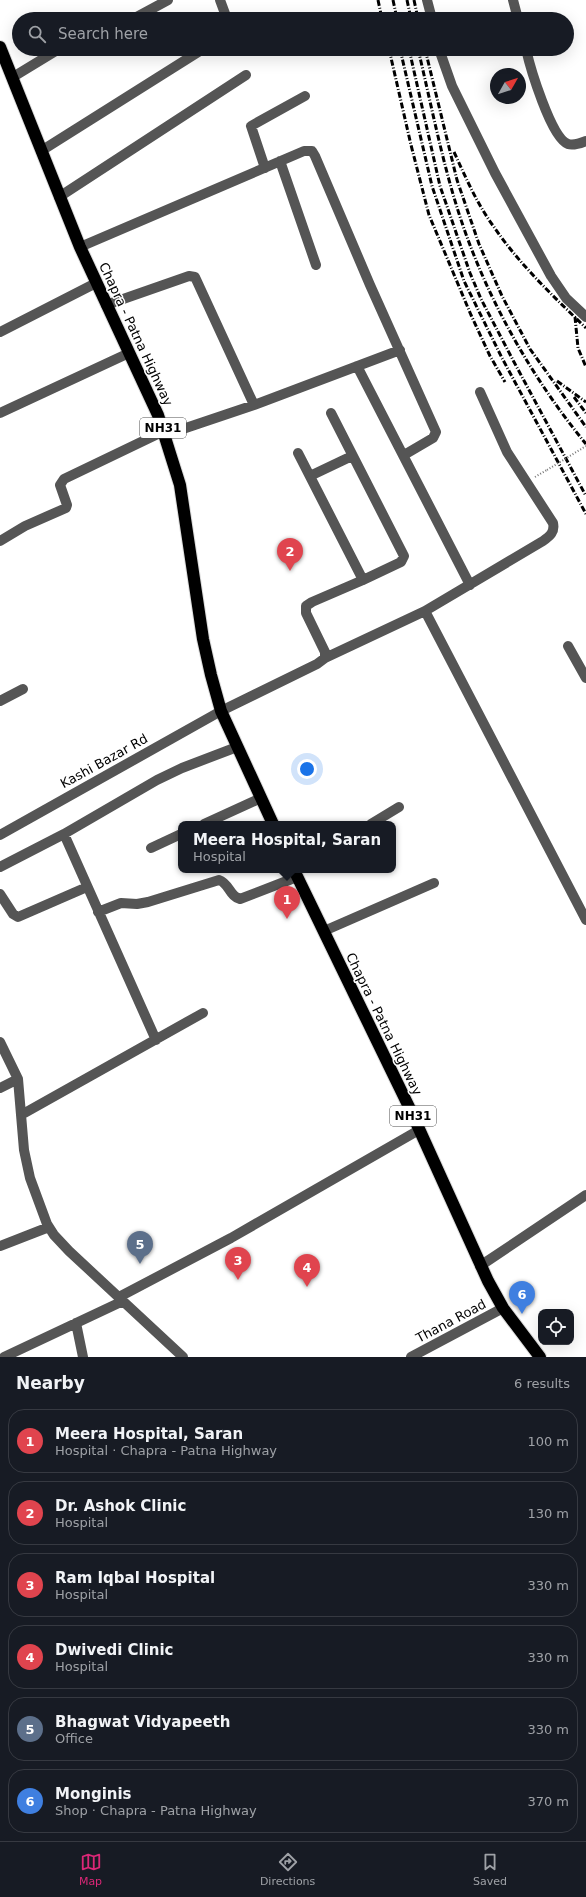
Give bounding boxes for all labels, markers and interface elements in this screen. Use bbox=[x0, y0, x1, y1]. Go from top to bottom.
search box bbox=[12, 12, 574, 56]
icon: search bbox=[26, 23, 48, 45]
text: Search here bbox=[58, 25, 148, 43]
north arrow bbox=[490, 68, 526, 104]
street label: Chapra - Patna Highway bbox=[96, 260, 176, 408]
road number: NH31 bbox=[140, 418, 186, 438]
pin: 2 bbox=[277, 538, 303, 571]
street label: Kashi Bazar Rd bbox=[58, 731, 150, 791]
your location bbox=[297, 759, 317, 779]
popup bbox=[178, 821, 396, 873]
text: Meera Hospital, Saran bbox=[193, 831, 381, 849]
text: Hospital bbox=[193, 849, 246, 864]
pin: 1 bbox=[274, 886, 300, 919]
street label: Chapra - Patna Highway bbox=[343, 950, 425, 1098]
road number: NH31 bbox=[390, 1106, 436, 1126]
pin: 5 bbox=[127, 1231, 153, 1264]
pin: 3 bbox=[225, 1247, 251, 1280]
pin: 4 bbox=[294, 1254, 320, 1287]
pin: 6 bbox=[509, 1281, 535, 1314]
street label: Thana Road bbox=[413, 1296, 489, 1346]
map controls bbox=[538, 1309, 574, 1345]
button: locate bbox=[538, 1309, 574, 1345]
text: Nearby bbox=[16, 1373, 85, 1393]
text: 6 results bbox=[514, 1376, 570, 1391]
text: Meera Hospital, Saran bbox=[55, 1425, 243, 1443]
text: 1 bbox=[25, 1434, 35, 1449]
text: 100 m bbox=[527, 1434, 569, 1449]
text: Hospital · Chapra - Patna Highway bbox=[55, 1443, 277, 1458]
text: Dr. Ashok Clinic bbox=[55, 1497, 186, 1515]
text: 2 bbox=[25, 1506, 35, 1521]
text: 130 m bbox=[527, 1506, 569, 1521]
text: Hospital bbox=[55, 1515, 108, 1530]
text: Ram Iqbal Hospital bbox=[55, 1569, 215, 1587]
text: 3 bbox=[25, 1578, 35, 1593]
text: 330 m bbox=[527, 1578, 569, 1593]
text: Hospital bbox=[55, 1587, 108, 1602]
text: Dwivedi Clinic bbox=[55, 1641, 174, 1659]
text: 4 bbox=[25, 1650, 35, 1665]
text: 330 m bbox=[527, 1650, 569, 1665]
text: Hospital bbox=[55, 1659, 108, 1674]
text: Bhagwat Vidyapeeth bbox=[55, 1713, 230, 1731]
text: 5 bbox=[25, 1722, 35, 1737]
text: 330 m bbox=[527, 1722, 569, 1737]
text: Office bbox=[55, 1731, 93, 1746]
text: Monginis bbox=[55, 1785, 132, 1803]
text: 6 bbox=[25, 1794, 35, 1809]
text: 370 m bbox=[527, 1794, 569, 1809]
text: Shop · Chapra - Patna Highway bbox=[55, 1803, 257, 1818]
tab: Map bbox=[79, 1851, 102, 1888]
tab: Directions bbox=[260, 1851, 315, 1888]
tab: Saved bbox=[473, 1851, 507, 1888]

